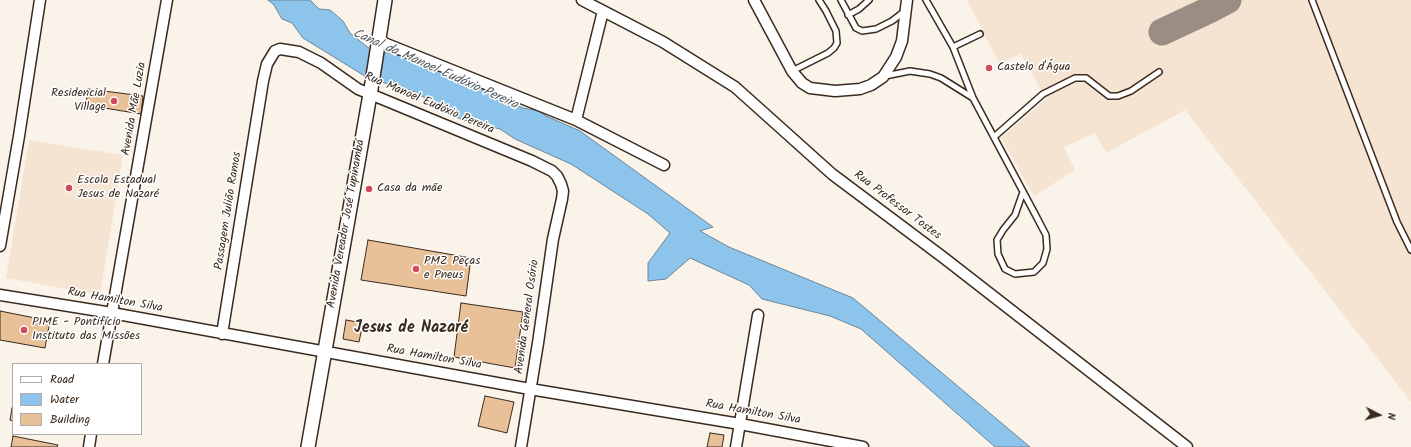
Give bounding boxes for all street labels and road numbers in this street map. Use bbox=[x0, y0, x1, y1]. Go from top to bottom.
street label: Avenida Mãe Luzia bbox=[120, 61, 150, 157]
street label: Rua Manoel Eudóxio Pereira bbox=[362, 70, 496, 138]
street label: Avenida Vereador José Tupinambá bbox=[325, 139, 369, 309]
street label: Passagem Julião Ramos bbox=[213, 151, 245, 271]
street label: Rua Professor Tostes bbox=[850, 168, 944, 244]
street label: Avenida General Osório bbox=[513, 259, 543, 375]
street label: Rua Hamilton Silva bbox=[66, 286, 164, 316]
street label: Rua Hamilton Silva bbox=[385, 343, 483, 373]
street label: Rua Hamilton Silva bbox=[704, 398, 802, 428]

